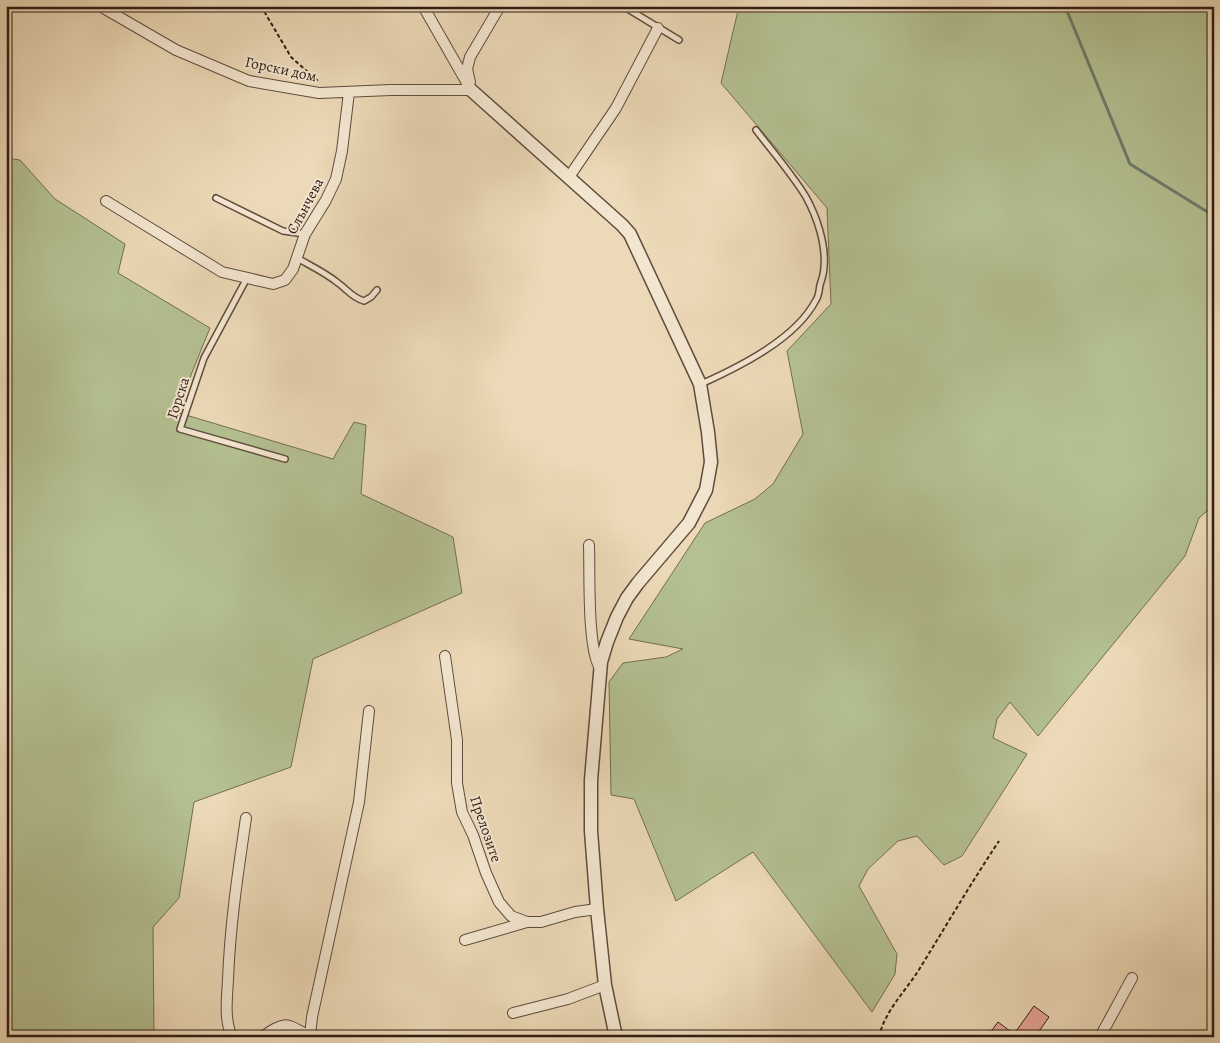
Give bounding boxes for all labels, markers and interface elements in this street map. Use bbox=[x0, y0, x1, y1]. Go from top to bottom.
street label: Горски дом bbox=[243, 52, 319, 86]
street label: Слънчева bbox=[282, 174, 328, 238]
street label: Горска bbox=[162, 375, 194, 421]
street label: Прелозите bbox=[465, 793, 507, 865]

